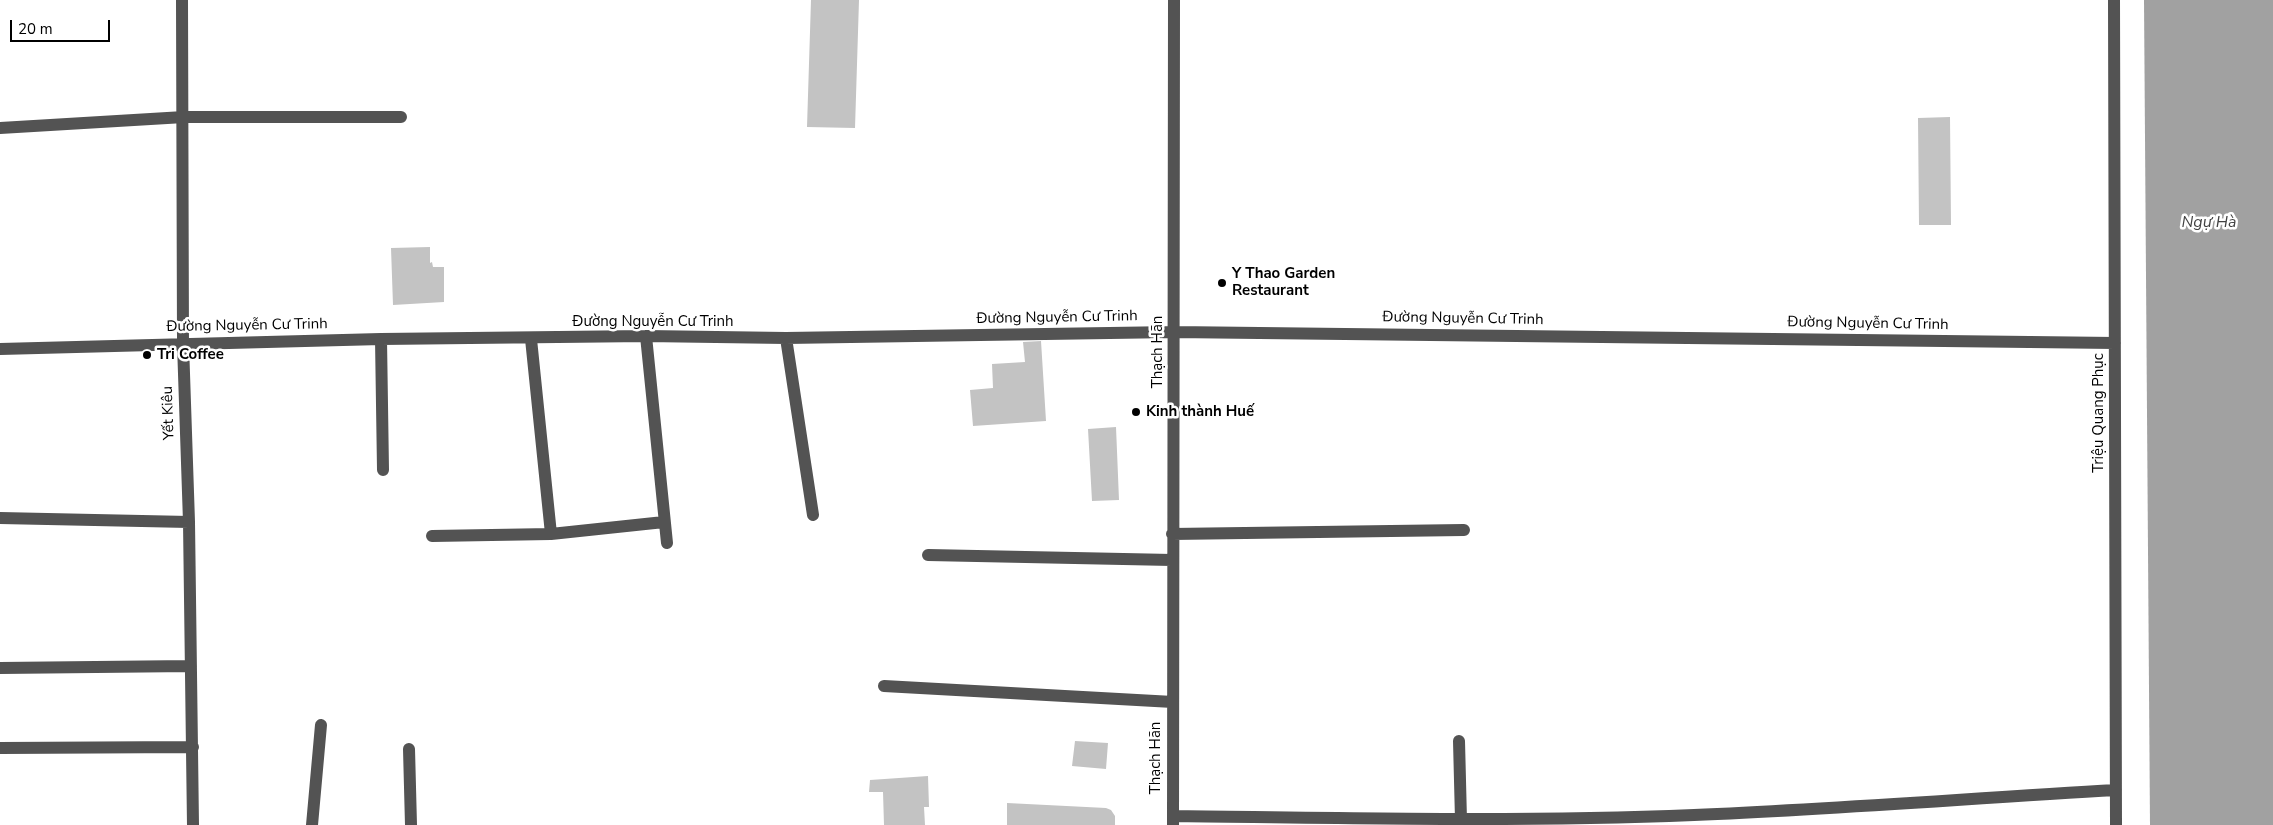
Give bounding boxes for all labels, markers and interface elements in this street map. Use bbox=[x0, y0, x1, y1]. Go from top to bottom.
scale bar bbox=[12, 10, 112, 42]
text: 20 m bbox=[18, 19, 53, 39]
water label: Ngự Hà bbox=[2182, 213, 2236, 233]
place label: Y Thao Garden Restaurant bbox=[1232, 265, 1335, 300]
marker: Y Thao Garden Restaurant bbox=[1216, 277, 1228, 289]
street label: Đường Nguyễn Cư Trinh bbox=[976, 308, 1138, 328]
street label: Đường Nguyễn Cư Trinh bbox=[1382, 309, 1544, 329]
street label: Đường Nguyễn Cư Trinh bbox=[572, 313, 734, 331]
street label: Đường Nguyễn Cư Trinh bbox=[1787, 314, 1949, 334]
street label: Đường Nguyễn Cư Trinh bbox=[166, 316, 328, 336]
street label: Thạch Hãn bbox=[1149, 316, 1167, 388]
place label: Tri Coffee bbox=[157, 346, 224, 364]
marker: Tri Coffee bbox=[141, 349, 153, 361]
street label: Triệu Quang Phục bbox=[2090, 353, 2108, 473]
street label: Yết Kiêu bbox=[159, 386, 179, 440]
place label: Kinh thành Huế bbox=[1146, 403, 1254, 421]
marker: Kinh thành Huế bbox=[1130, 406, 1142, 418]
street label: Thạch Hãn bbox=[1147, 722, 1165, 794]

